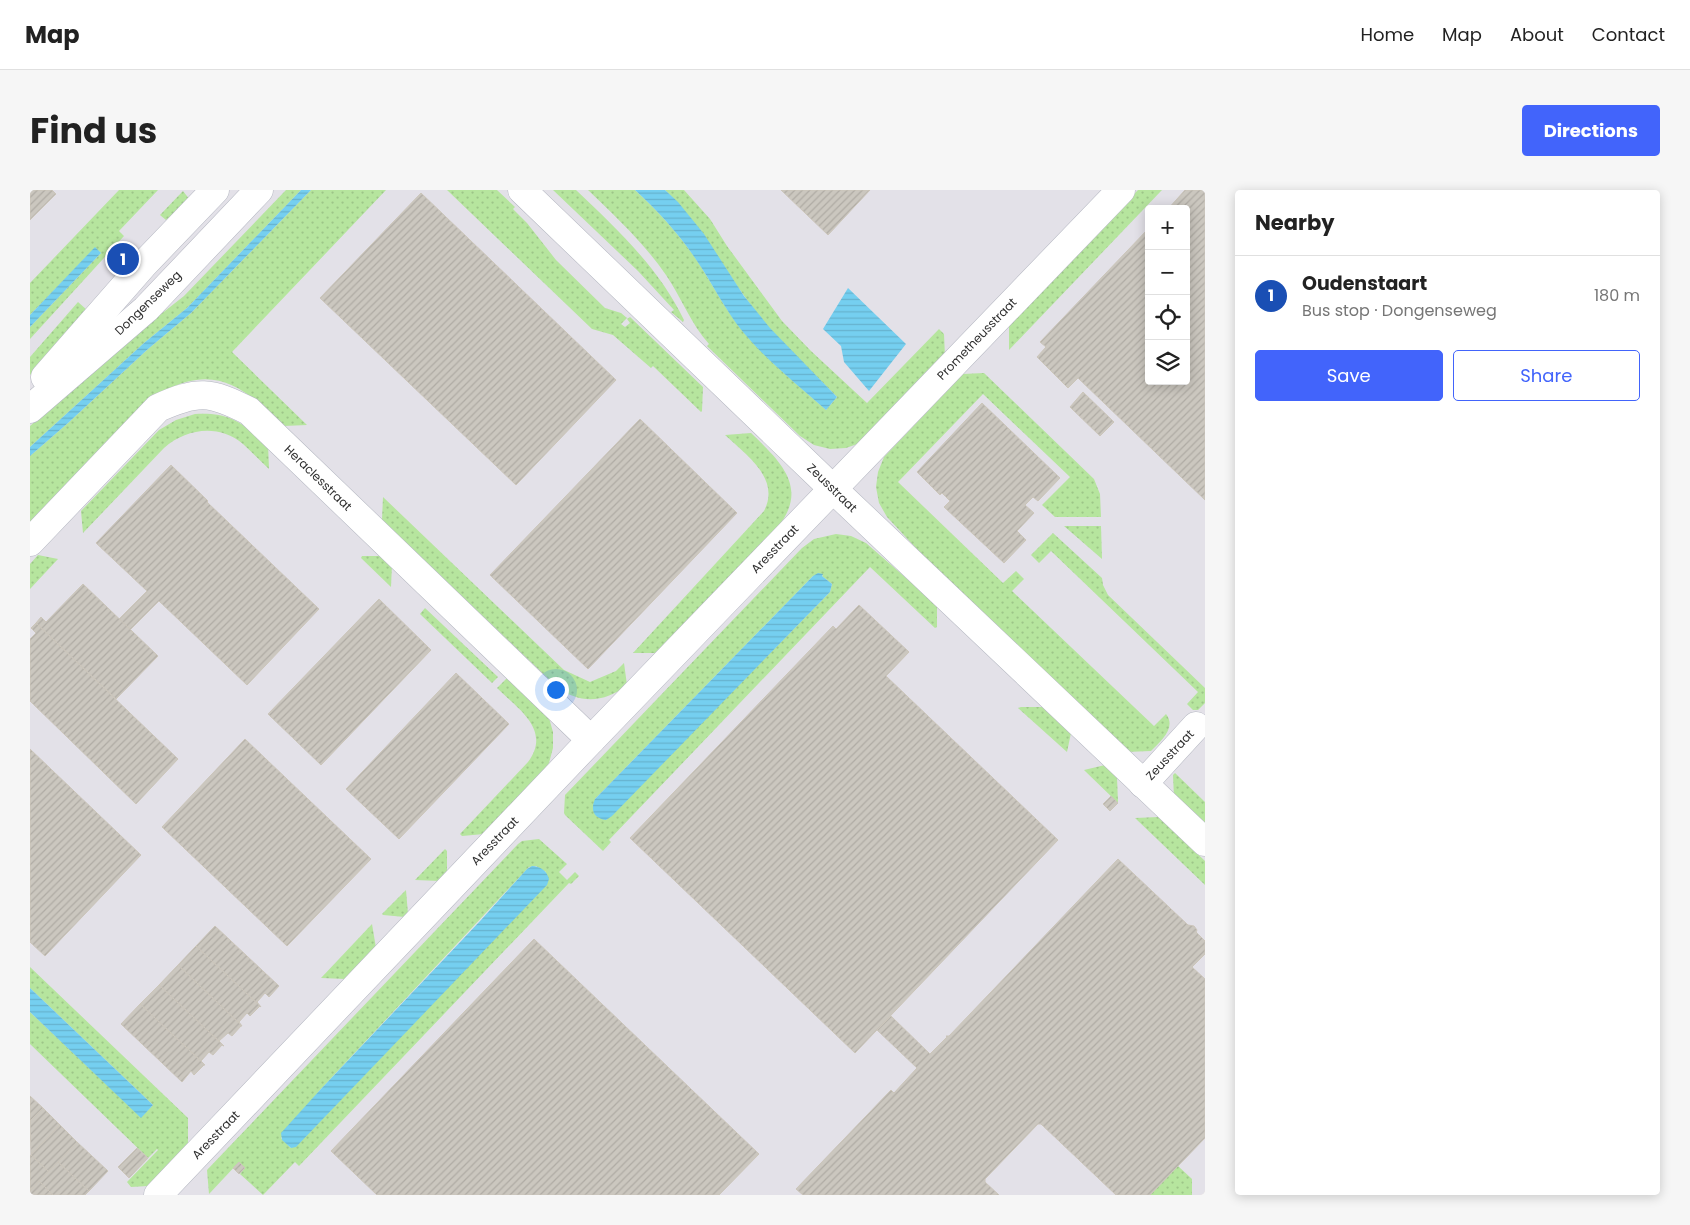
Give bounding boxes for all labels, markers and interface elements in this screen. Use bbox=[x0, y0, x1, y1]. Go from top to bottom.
text: Map bbox=[25, 18, 80, 51]
text: Home bbox=[1360, 22, 1414, 47]
text: Map bbox=[1442, 22, 1482, 47]
text: About bbox=[1510, 22, 1564, 47]
text: Contact bbox=[1592, 22, 1665, 47]
button: Directions bbox=[1522, 105, 1660, 156]
text: Find us bbox=[30, 106, 157, 155]
map controls bbox=[1145, 205, 1190, 385]
button: + bbox=[1145, 205, 1190, 250]
text: Nearby bbox=[1255, 208, 1335, 237]
pin: 1 bbox=[107, 240, 139, 278]
button: − bbox=[1145, 250, 1190, 295]
street label: Dongenseweg bbox=[111, 267, 185, 339]
text: Oudenstaart bbox=[1302, 270, 1427, 297]
text: 1 bbox=[1268, 284, 1274, 307]
text: 180 m bbox=[1594, 284, 1640, 307]
street label: Prometheusstraat bbox=[933, 294, 1020, 383]
button: locate bbox=[1145, 295, 1190, 340]
text: Bus stop · Dongenseweg bbox=[1302, 299, 1497, 322]
button: layers bbox=[1145, 340, 1190, 385]
button: Save bbox=[1255, 350, 1443, 401]
button: Share bbox=[1453, 350, 1640, 401]
street label: Heraclesstraat bbox=[281, 441, 356, 514]
street label: Zeusstraat bbox=[804, 459, 861, 516]
street label: Aresstraat bbox=[747, 520, 802, 577]
your location bbox=[543, 677, 569, 703]
street label: Zeusstraat bbox=[1142, 726, 1198, 784]
street label: Aresstraat bbox=[467, 812, 522, 869]
street label: Aresstraat bbox=[188, 1106, 243, 1163]

